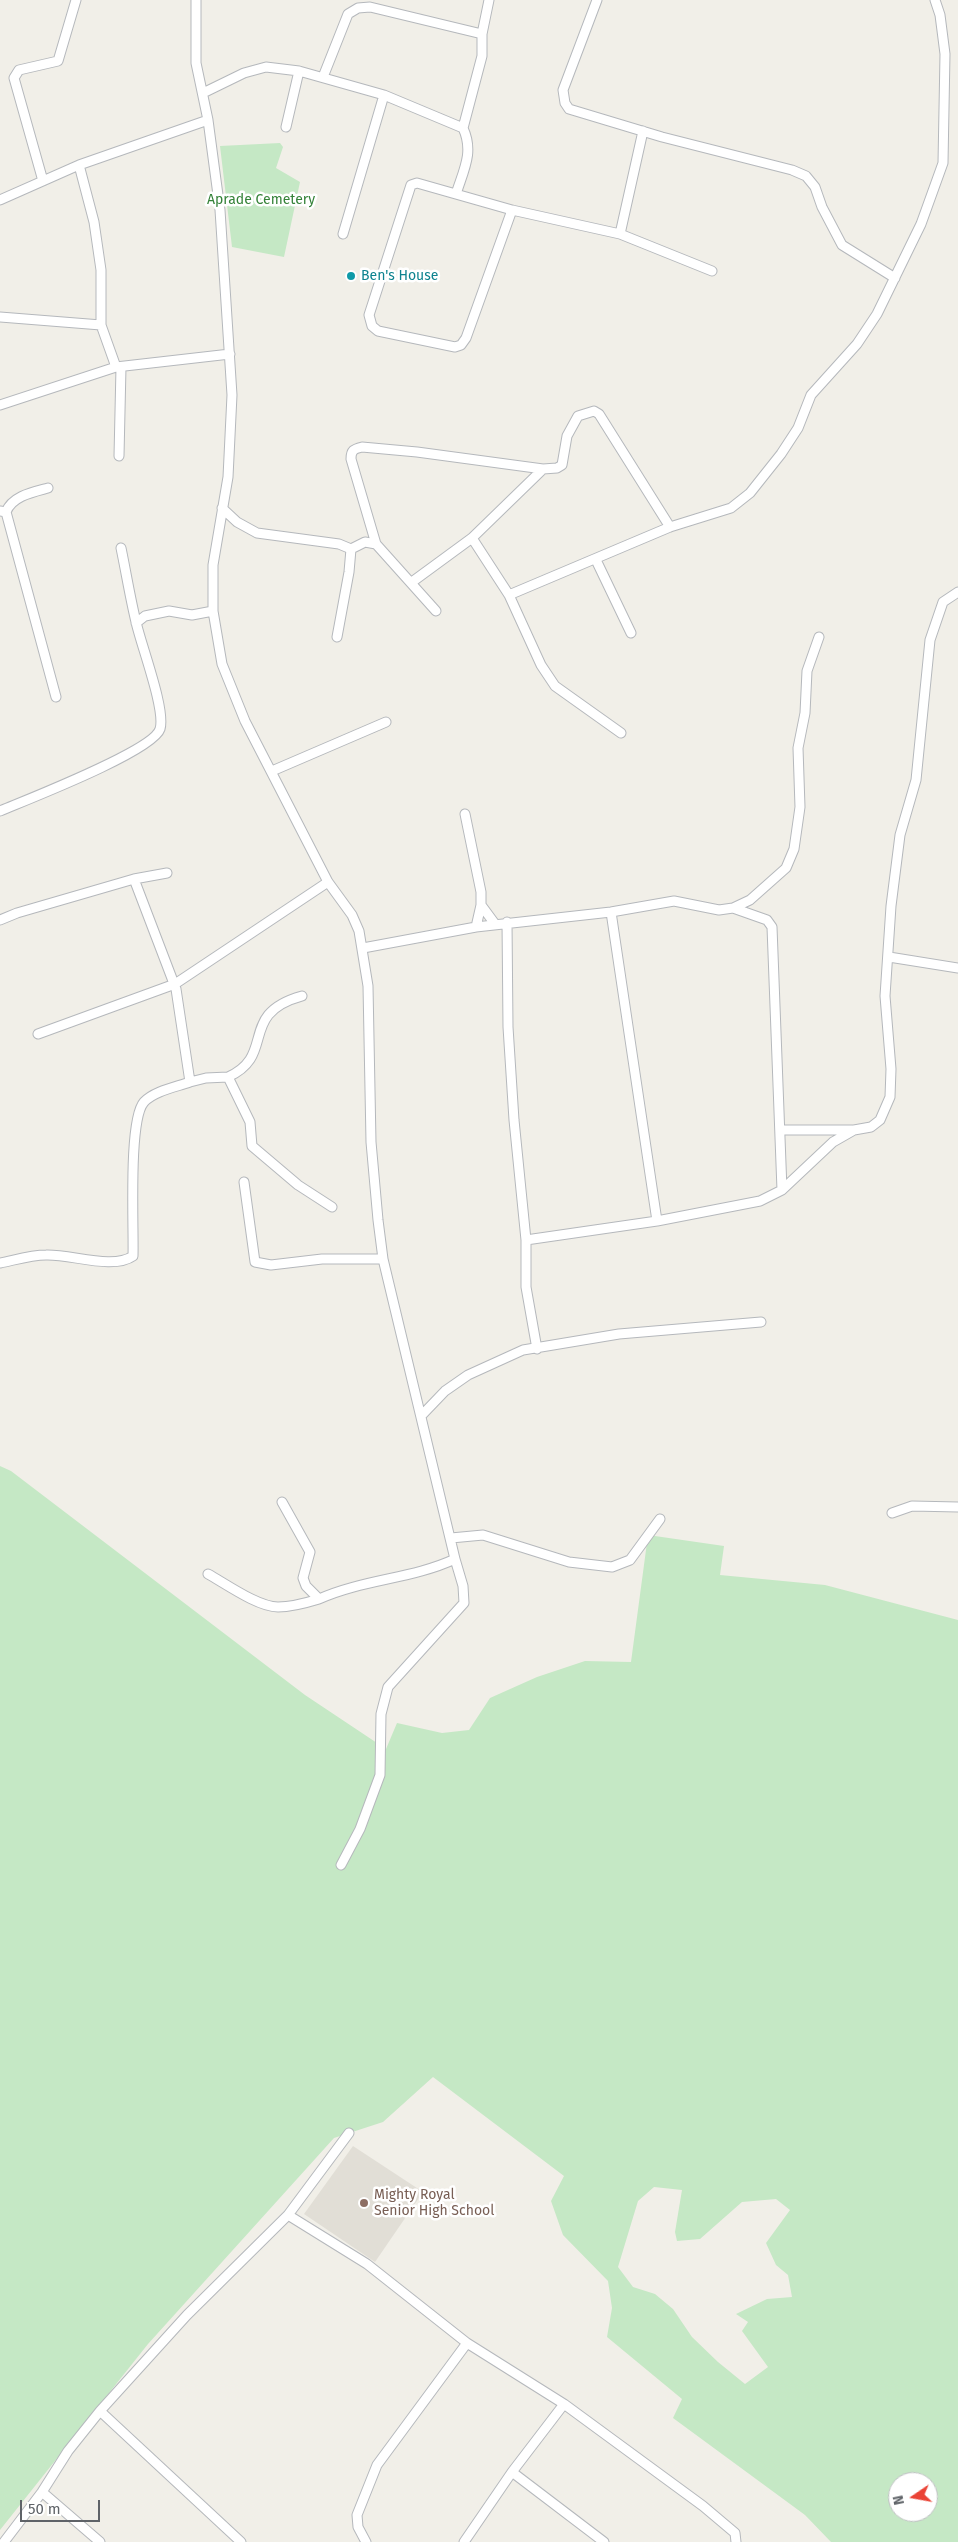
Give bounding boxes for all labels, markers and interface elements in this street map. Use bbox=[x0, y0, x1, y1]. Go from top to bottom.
park label: Aprade Cemetery bbox=[207, 192, 315, 208]
place label: Ben's House bbox=[361, 268, 438, 284]
marker: Ben's House bbox=[345, 270, 357, 282]
place label: Mighty Royal Senior High School bbox=[374, 2187, 494, 2220]
marker: Mighty Royal Senior High School bbox=[358, 2197, 370, 2209]
north arrow bbox=[888, 2472, 938, 2522]
scale bar bbox=[22, 2490, 102, 2522]
text: N bbox=[890, 2494, 908, 2506]
text: 50 m bbox=[28, 2500, 61, 2518]

